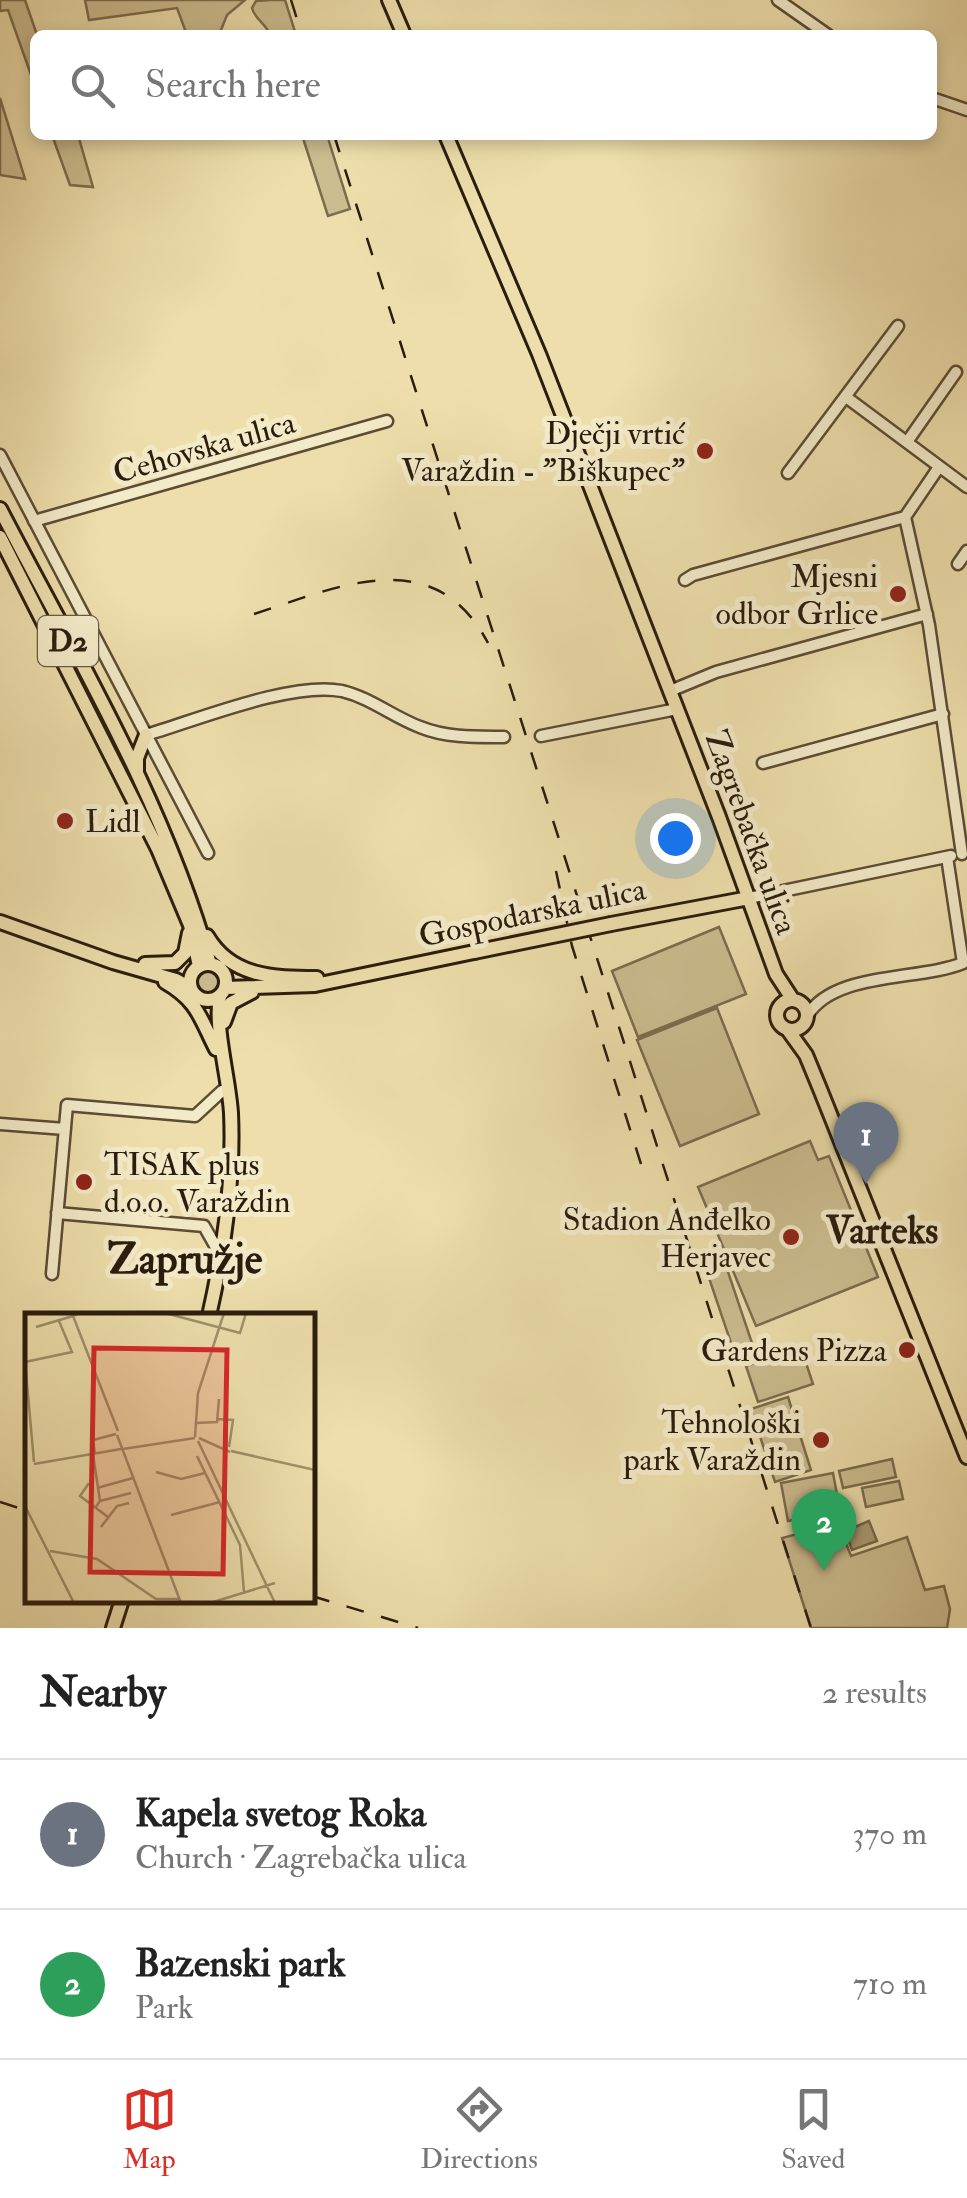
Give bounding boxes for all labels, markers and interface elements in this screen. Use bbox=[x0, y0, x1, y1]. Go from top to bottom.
search box bbox=[30, 30, 937, 140]
icon: search bbox=[65, 58, 120, 113]
text: Search here bbox=[145, 61, 321, 109]
street label: Cehovska ulica bbox=[109, 403, 301, 493]
place label: Dječji vrtić Varaždin - "Biškupec" bbox=[401, 414, 686, 491]
marker: Dječji vrtić Varaždin - "Biškupec" bbox=[694, 440, 716, 462]
place label: Mjesni odbor Grlice bbox=[716, 557, 878, 634]
marker: Mjesni odbor Grlice bbox=[887, 583, 909, 605]
road number: D2 bbox=[38, 616, 98, 666]
street label: Zagrebačka ulica bbox=[696, 725, 807, 941]
place label: Lidl bbox=[85, 802, 141, 842]
marker: Lidl bbox=[54, 810, 76, 832]
your location bbox=[650, 813, 701, 864]
street label: Gospodarska ulica bbox=[415, 869, 650, 957]
pin: 1 bbox=[834, 1102, 898, 1184]
place label: TISAK plus d.o.o. Varaždin bbox=[104, 1145, 290, 1222]
marker: TISAK plus d.o.o. Varaždin bbox=[73, 1171, 95, 1193]
place label: Stadion Anđelko Herjavec bbox=[563, 1200, 771, 1277]
district label: Varteks bbox=[826, 1207, 938, 1255]
marker: Stadion Anđelko Herjavec bbox=[780, 1226, 802, 1248]
district label: Zapružje bbox=[108, 1234, 263, 1286]
inset map bbox=[25, 1313, 315, 1603]
place label: Gardens Pizza bbox=[701, 1331, 888, 1371]
marker: Gardens Pizza bbox=[896, 1339, 918, 1361]
place label: Tehnološki park Varaždin bbox=[622, 1403, 801, 1480]
marker: Tehnološki park Varaždin bbox=[810, 1429, 832, 1451]
pin: 2 bbox=[792, 1488, 856, 1571]
text: Nearby bbox=[40, 1667, 166, 1719]
text: 2 results bbox=[822, 1673, 927, 1713]
text: Kapela svetog Roka bbox=[135, 1790, 426, 1838]
text: 1 bbox=[67, 1814, 78, 1854]
text: 370 m bbox=[852, 1814, 927, 1854]
text: Church · Zagrebačka ulica bbox=[135, 1838, 467, 1878]
text: Bazenski park bbox=[135, 1940, 346, 1988]
text: 2 bbox=[64, 1964, 81, 2004]
text: 710 m bbox=[853, 1964, 927, 2004]
text: Park bbox=[135, 1988, 193, 2028]
tab: Map bbox=[122, 2082, 177, 2177]
tab: Directions bbox=[420, 2082, 538, 2177]
tab: Saved bbox=[781, 2082, 845, 2177]

